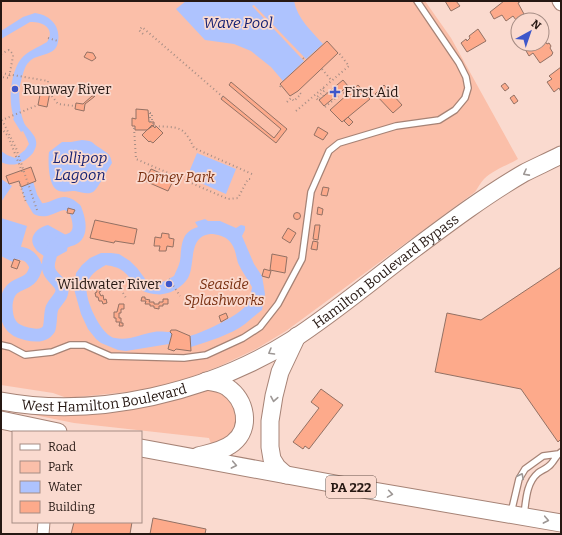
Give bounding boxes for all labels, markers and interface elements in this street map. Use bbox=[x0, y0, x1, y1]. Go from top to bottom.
north arrow bbox=[510, 12, 550, 52]
water label: Wave Pool bbox=[203, 14, 273, 32]
text: N bbox=[529, 17, 544, 33]
place label: Runway River bbox=[23, 81, 111, 98]
marker: Runway River bbox=[10, 84, 20, 94]
place label: First Aid bbox=[344, 84, 399, 101]
marker: First Aid bbox=[329, 86, 341, 98]
water label: Lollipop Lagoon bbox=[53, 149, 108, 184]
one-way arrow bbox=[523, 168, 530, 175]
park label: Dorney Park bbox=[137, 169, 215, 186]
street label: Hamilton Boulevard Bypass bbox=[309, 211, 462, 332]
place label: Wildwater River bbox=[57, 276, 161, 293]
park label: Seaside Splashworks bbox=[184, 276, 264, 309]
marker: Wildwater River bbox=[164, 279, 174, 289]
one-way arrow bbox=[268, 347, 275, 354]
street label: West Hamilton Boulevard bbox=[21, 380, 189, 416]
one-way arrow bbox=[270, 395, 278, 402]
legend bbox=[12, 431, 142, 523]
text: Road bbox=[48, 440, 76, 454]
text: Park bbox=[48, 460, 74, 474]
one-way arrow bbox=[231, 461, 238, 469]
one-way arrow bbox=[516, 473, 524, 481]
road number: PA 222 bbox=[326, 476, 376, 498]
text: Water bbox=[48, 480, 83, 494]
one-way arrow bbox=[387, 489, 393, 498]
text: Building bbox=[48, 500, 95, 514]
one-way arrow bbox=[542, 516, 549, 524]

